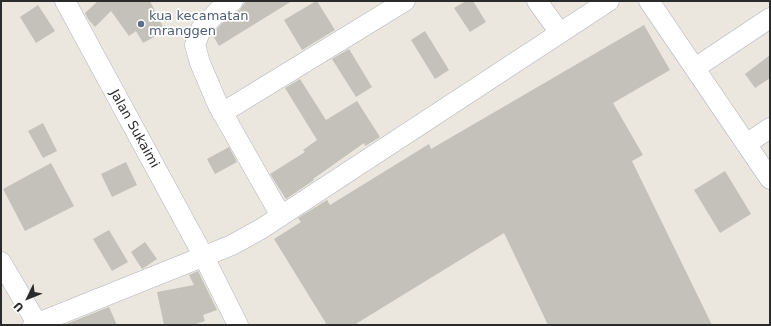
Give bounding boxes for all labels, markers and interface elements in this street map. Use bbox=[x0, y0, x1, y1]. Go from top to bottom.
place label: kua kecamatan mranggen bbox=[149, 9, 249, 40]
marker: kua kecamatan mranggen bbox=[136, 19, 146, 29]
street label: Jalan Sukaimi bbox=[106, 87, 162, 171]
north arrow bbox=[8, 278, 48, 318]
text: U bbox=[11, 299, 27, 314]

